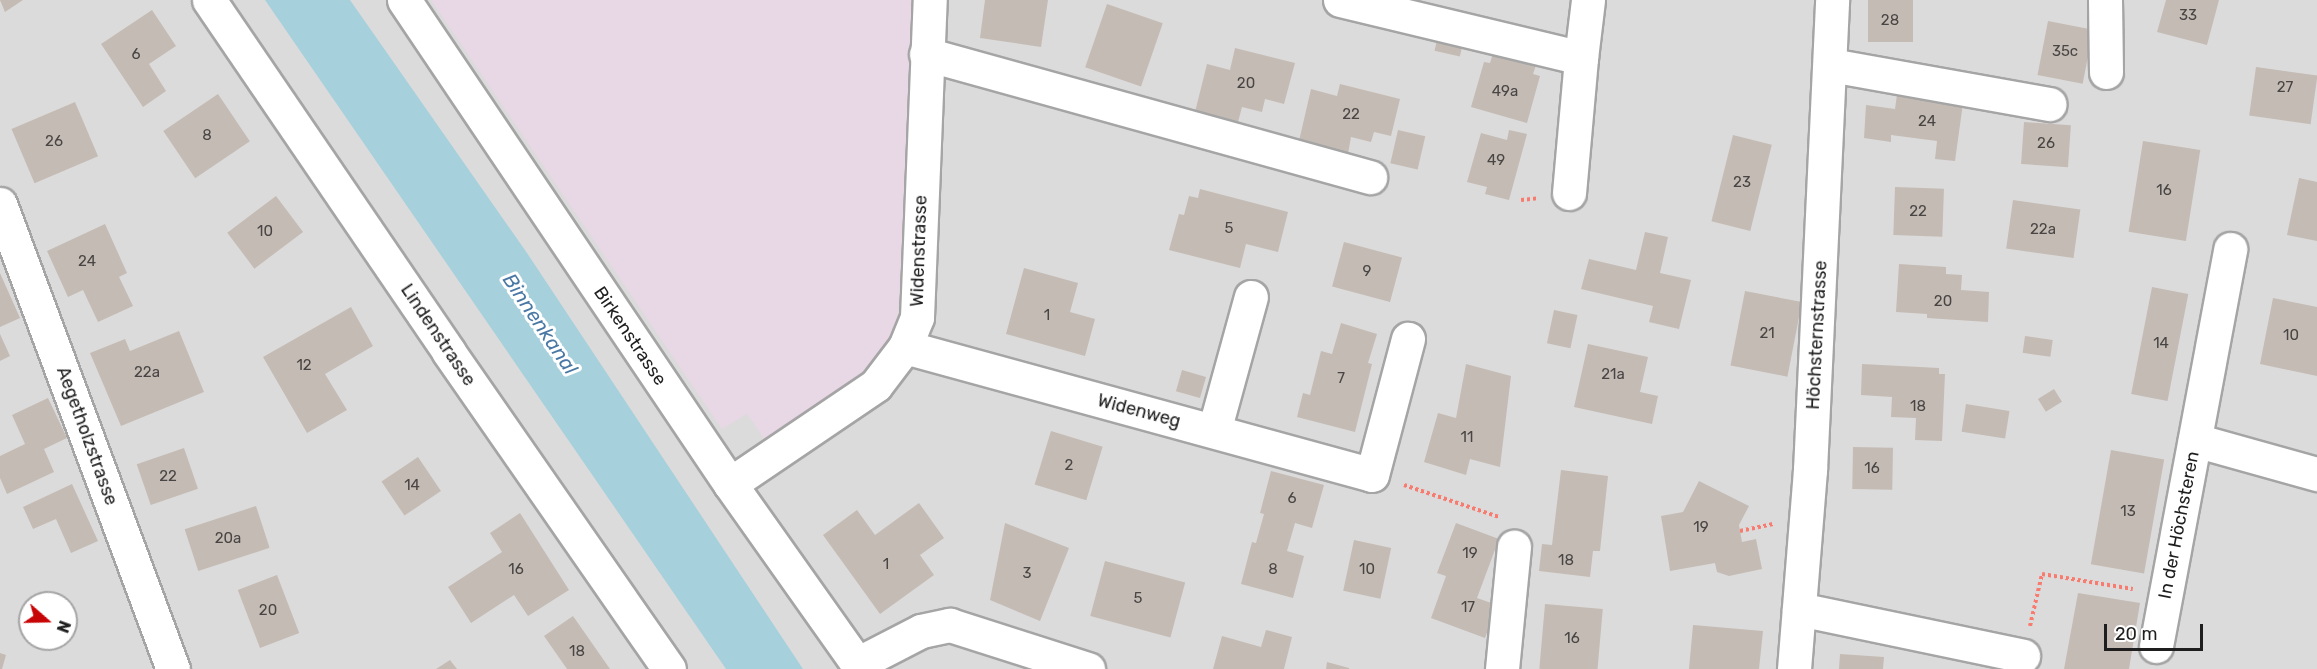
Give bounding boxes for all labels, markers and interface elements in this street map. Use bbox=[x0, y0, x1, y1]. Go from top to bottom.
house number: 33 bbox=[2179, 7, 2197, 25]
house number: 28 bbox=[1881, 12, 1899, 30]
house number: 35c bbox=[2052, 43, 2078, 61]
house number: 6 bbox=[131, 46, 141, 64]
house number: 20 bbox=[1237, 75, 1255, 93]
house number: 27 bbox=[2277, 79, 2293, 97]
house number: 49a bbox=[1492, 83, 1518, 101]
house number: 22 bbox=[1342, 106, 1360, 124]
house number: 24 bbox=[1918, 113, 1936, 131]
house number: 8 bbox=[202, 127, 212, 145]
house number: 26 bbox=[45, 133, 63, 151]
house number: 26 bbox=[2037, 135, 2055, 153]
house number: 49 bbox=[1487, 152, 1505, 170]
house number: 23 bbox=[1733, 174, 1751, 192]
house number: 16 bbox=[2156, 182, 2172, 200]
street label: Widenstrasse bbox=[906, 195, 932, 307]
house number: 22 bbox=[1909, 203, 1927, 221]
house number: 5 bbox=[1225, 220, 1233, 238]
house number: 22a bbox=[2030, 221, 2056, 239]
house number: 10 bbox=[257, 223, 273, 241]
house number: 24 bbox=[78, 253, 96, 271]
street label: Höchsternstrasse bbox=[1802, 260, 1832, 410]
house number: 9 bbox=[1363, 263, 1371, 281]
water label: Binnenkanal bbox=[497, 269, 583, 379]
street label: Lindenstrasse bbox=[396, 280, 480, 390]
street label: Birkenstrasse bbox=[589, 283, 671, 389]
house number: 20 bbox=[1934, 293, 1952, 311]
house number: 1 bbox=[1044, 307, 1050, 325]
house number: 21 bbox=[1759, 325, 1775, 343]
house number: 10 bbox=[2283, 327, 2299, 345]
house number: 14 bbox=[2153, 335, 2169, 353]
house number: 12 bbox=[296, 357, 312, 375]
street label: Aegetholzstrasse bbox=[52, 364, 122, 508]
house number: 22a bbox=[134, 364, 160, 382]
house number: 21a bbox=[1601, 366, 1625, 384]
house number: 7 bbox=[1337, 370, 1345, 388]
street label: Widenweg bbox=[1095, 390, 1183, 432]
house number: 18 bbox=[1910, 398, 1926, 416]
house number: 11 bbox=[1461, 429, 1473, 447]
street label: In der Höchsteren bbox=[2154, 449, 2204, 601]
house number: 2 bbox=[1065, 457, 1073, 475]
house number: 16 bbox=[1864, 460, 1880, 478]
house number: 22 bbox=[159, 468, 177, 486]
house number: 14 bbox=[404, 477, 420, 495]
house number: 6 bbox=[1287, 490, 1297, 508]
house number: 13 bbox=[2120, 503, 2136, 521]
house number: 19 bbox=[1693, 519, 1709, 537]
house number: 20a bbox=[215, 530, 241, 548]
house number: 19 bbox=[1462, 545, 1478, 563]
house number: 18 bbox=[1558, 552, 1574, 570]
house number: 1 bbox=[883, 556, 889, 574]
house number: 16 bbox=[508, 561, 524, 579]
house number: 8 bbox=[1268, 561, 1278, 579]
house number: 10 bbox=[1359, 561, 1375, 579]
house number: 3 bbox=[1022, 565, 1032, 583]
house number: 5 bbox=[1134, 590, 1142, 608]
north arrow bbox=[18, 591, 78, 651]
house number: 17 bbox=[1461, 599, 1475, 617]
house number: 20 bbox=[259, 602, 277, 620]
scale bar bbox=[2107, 612, 2206, 650]
text: N bbox=[53, 618, 74, 635]
text: 20 m bbox=[2115, 623, 2157, 645]
house number: 16 bbox=[1564, 630, 1580, 648]
house number: 18 bbox=[569, 643, 585, 661]

